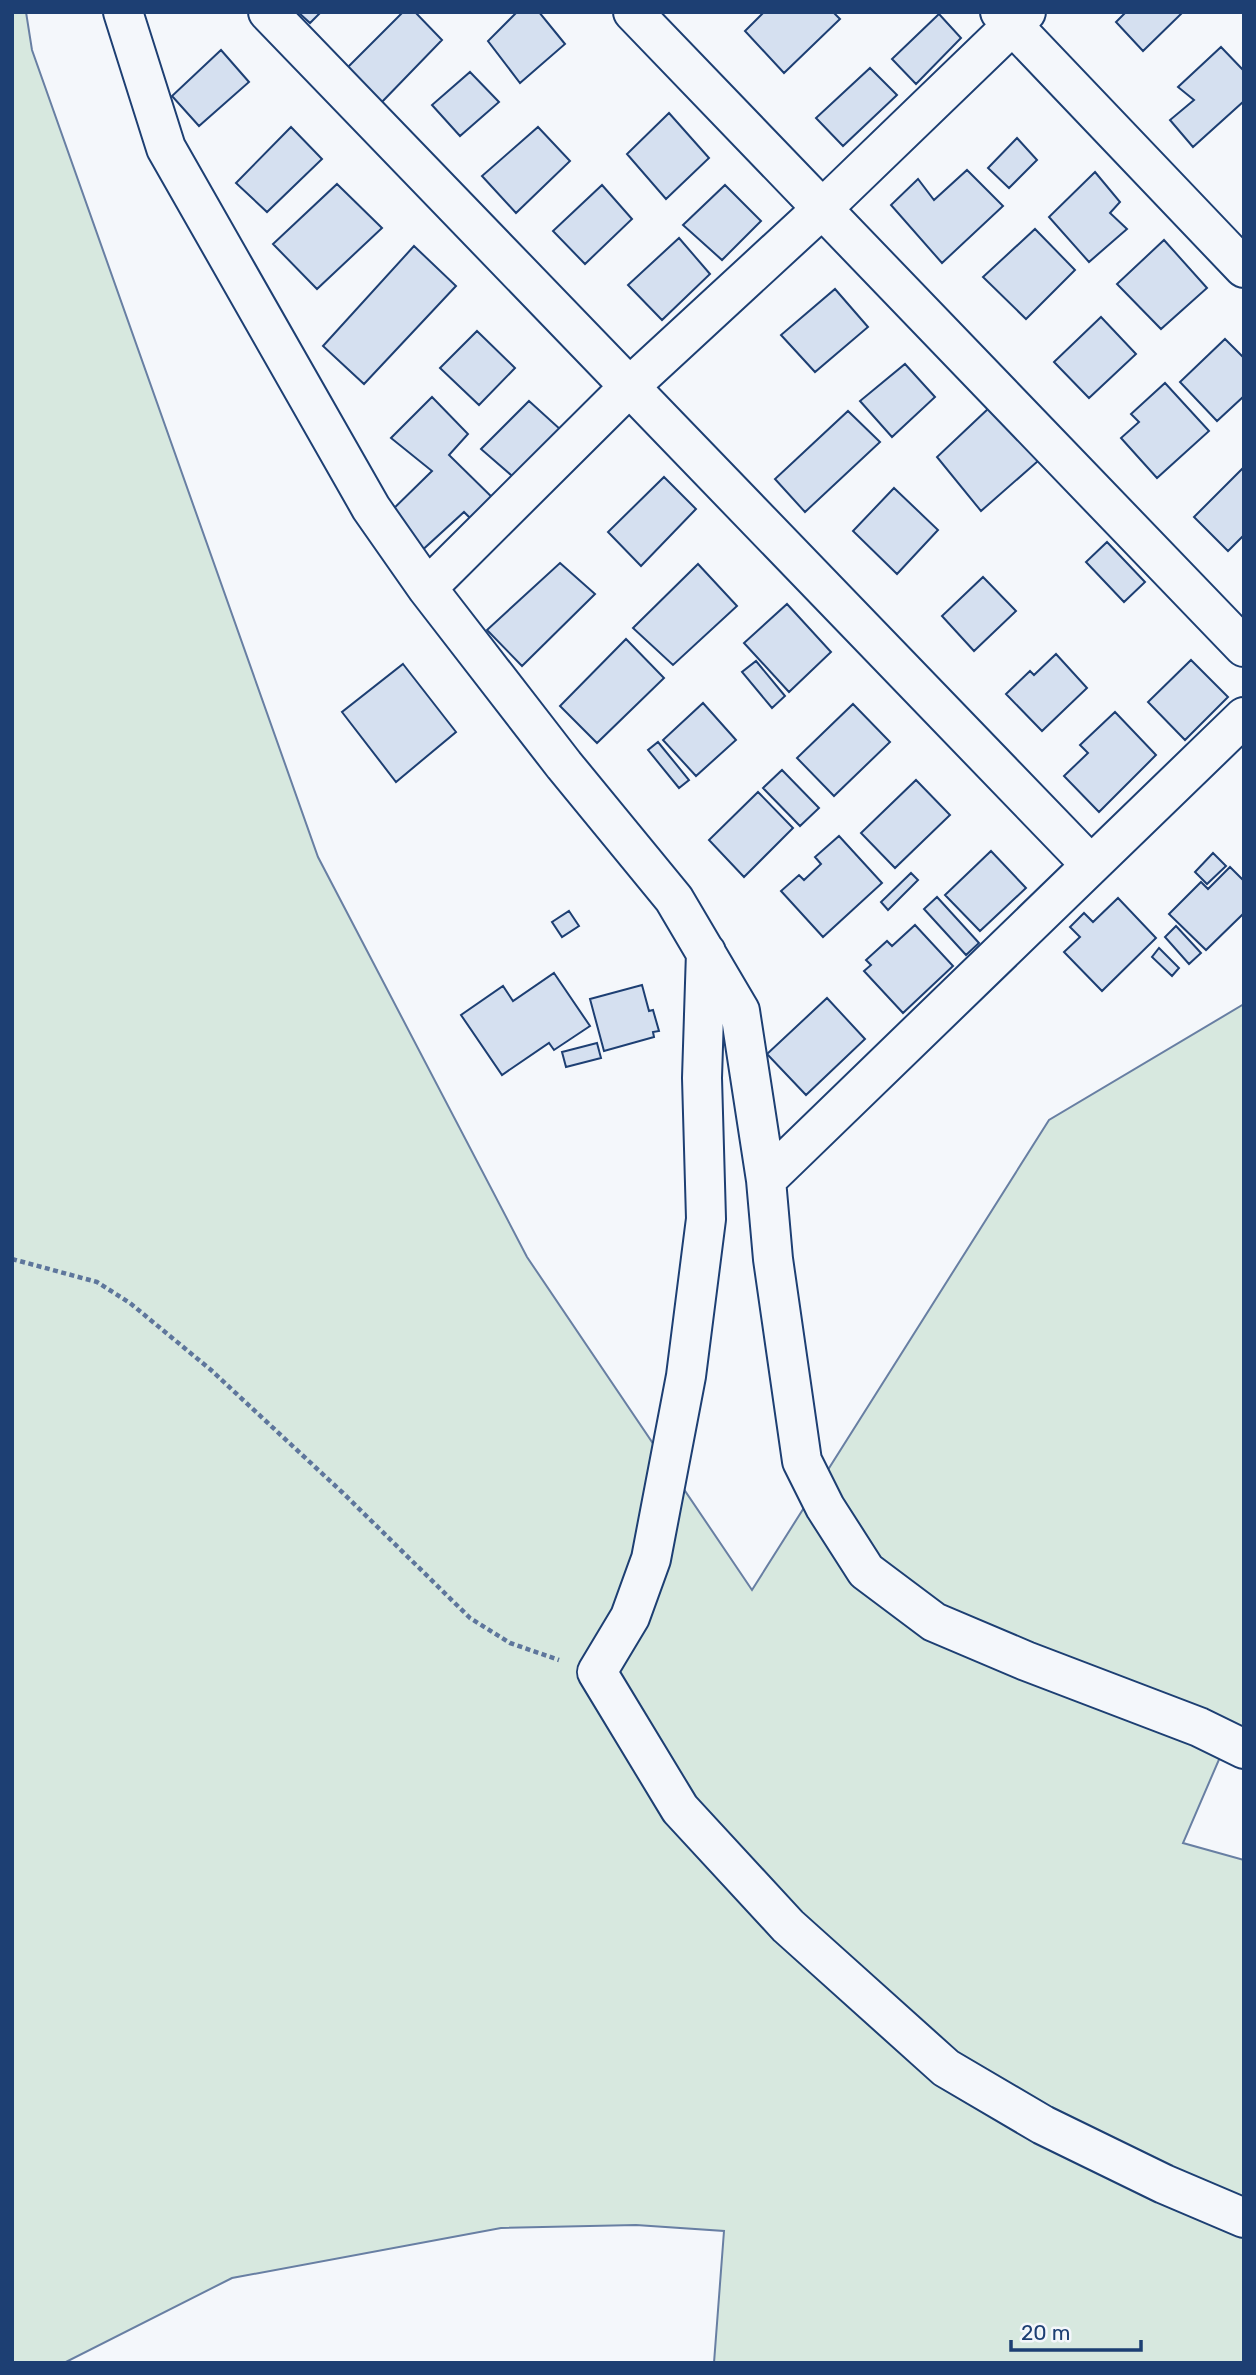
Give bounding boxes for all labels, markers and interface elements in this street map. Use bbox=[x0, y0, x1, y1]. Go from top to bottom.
scale bar bbox=[1011, 2308, 1140, 2352]
text: 20 m bbox=[1021, 2320, 1070, 2345]

